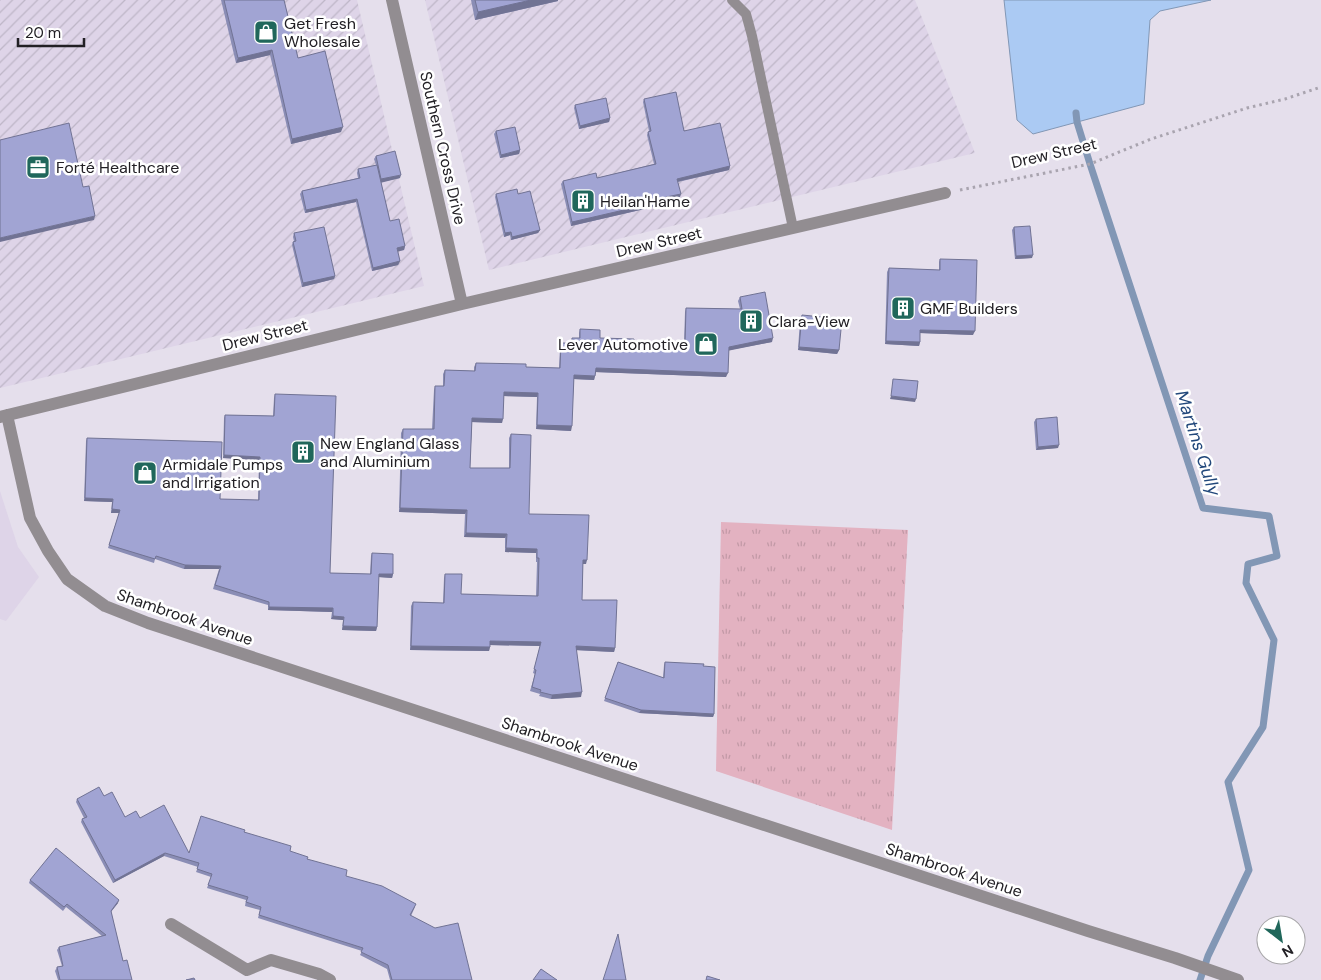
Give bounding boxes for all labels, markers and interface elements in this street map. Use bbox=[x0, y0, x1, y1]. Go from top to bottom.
place label: Get Fresh Wholesale bbox=[284, 13, 360, 52]
scale bar bbox=[18, 15, 84, 47]
shop icon: Get Fresh Wholesale bbox=[253, 19, 279, 45]
text: 20 m bbox=[25, 23, 61, 43]
street label: Southern Cross Drive bbox=[415, 69, 471, 227]
street label: Drew Street bbox=[1009, 133, 1099, 173]
office icon: Forté Healthcare bbox=[25, 154, 51, 180]
place label: Forté Healthcare bbox=[56, 157, 179, 178]
building icon: Heilan'Hame bbox=[570, 188, 596, 214]
place label: Heilan'Hame bbox=[600, 191, 690, 212]
street label: Drew Street bbox=[614, 222, 704, 262]
building icon: GMF Builders bbox=[890, 295, 916, 321]
place label: GMF Builders bbox=[920, 298, 1018, 319]
building icon: Clara-View bbox=[738, 308, 764, 334]
place label: Clara-View bbox=[768, 311, 850, 332]
street label: Drew Street bbox=[220, 314, 310, 356]
shop icon: Lever Automotive bbox=[693, 331, 719, 357]
place label: Lever Automotive bbox=[558, 334, 688, 355]
water label: Martins Gully bbox=[1170, 387, 1227, 500]
place label: New England Glass and Aluminium bbox=[320, 433, 460, 472]
building icon: New England Glass and Aluminium bbox=[290, 439, 316, 465]
place label: Armidale Pumps and Irrigation bbox=[162, 454, 283, 493]
shop icon: Armidale Pumps and Irrigation bbox=[132, 460, 158, 486]
street label: Shambrook Avenue bbox=[114, 584, 256, 650]
street label: Shambrook Avenue bbox=[499, 712, 641, 776]
street label: Shambrook Avenue bbox=[883, 838, 1025, 902]
north arrow bbox=[1256, 915, 1306, 965]
text: N bbox=[1279, 941, 1297, 961]

